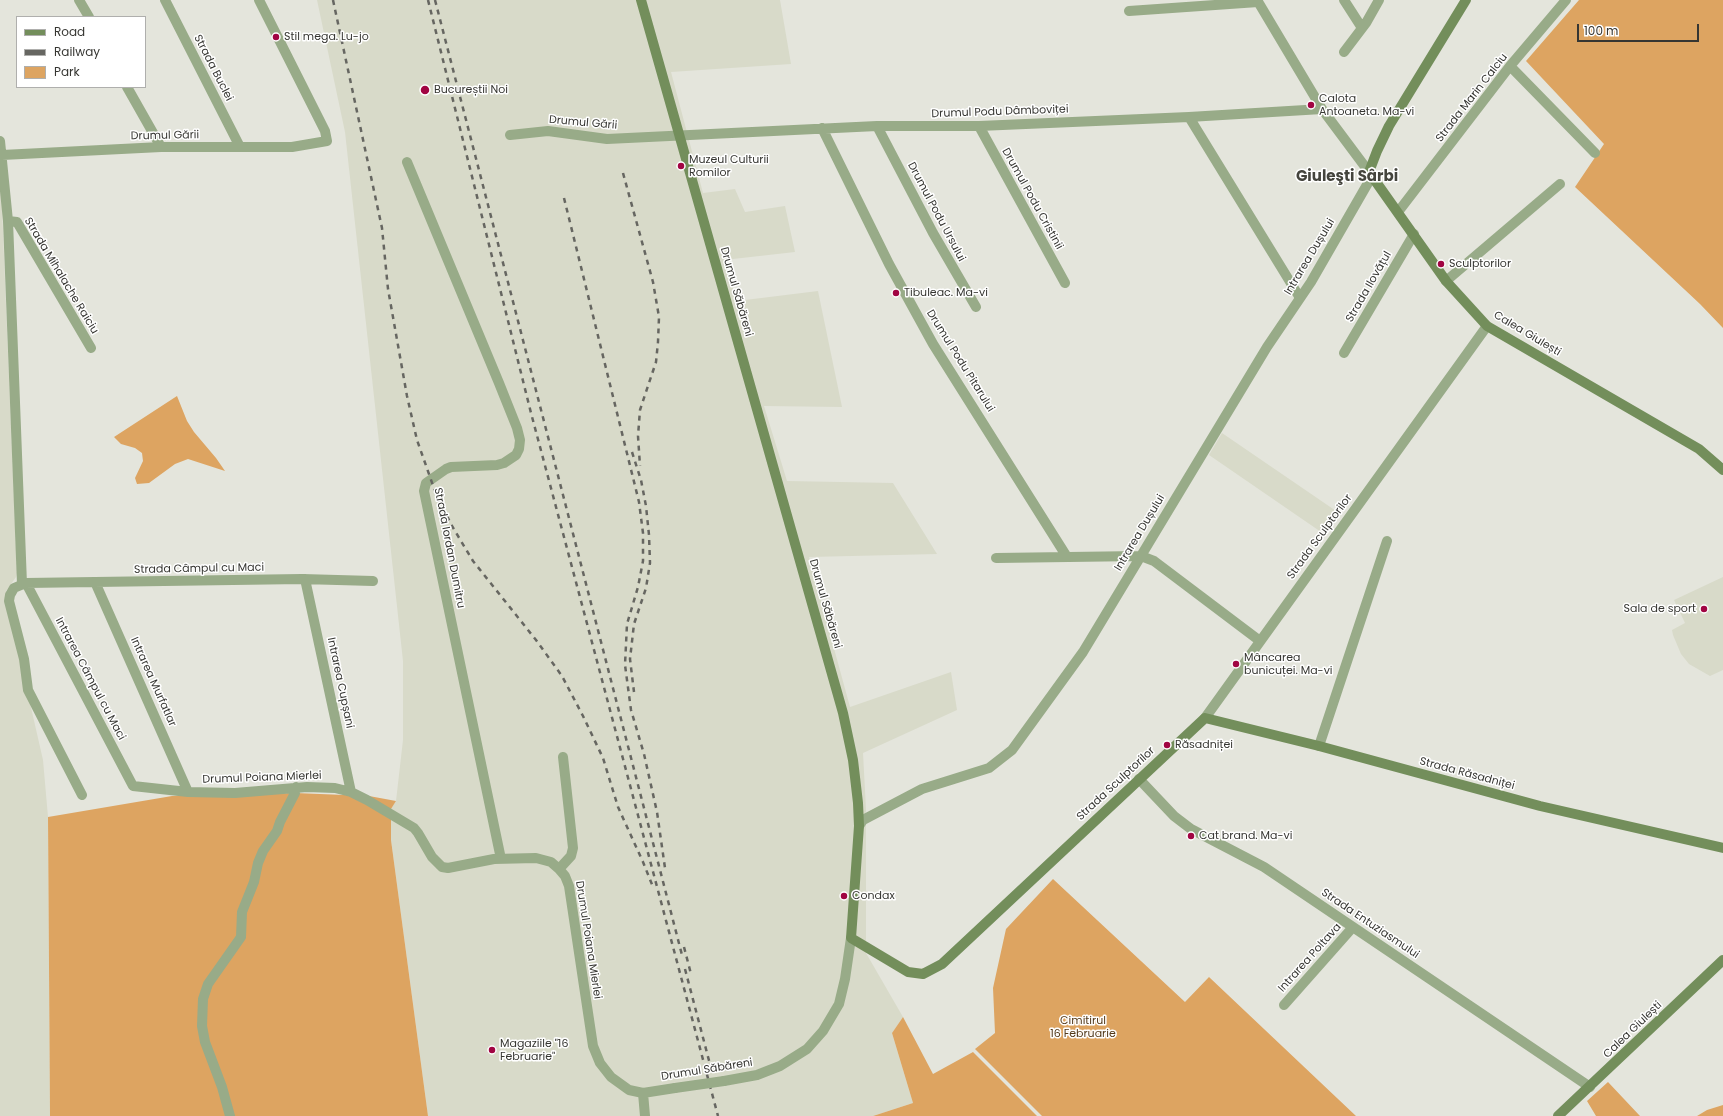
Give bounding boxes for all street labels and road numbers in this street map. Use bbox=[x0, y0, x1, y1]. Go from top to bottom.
street label: Strada Buclei bbox=[191, 33, 235, 103]
street label: Strada Marin Calciu bbox=[1433, 51, 1511, 145]
street label: Drumul Podu Dâmboviței bbox=[931, 103, 1069, 121]
street label: Drumul Gării bbox=[548, 113, 618, 133]
street label: Drumul Gării bbox=[131, 129, 199, 143]
street label: Drumul Podu Cristinii bbox=[999, 146, 1065, 252]
street label: Drumul Podu Ursului bbox=[904, 160, 968, 264]
street label: Strada Mihalache Raiciu bbox=[21, 215, 101, 337]
street label: Intrarea Dușului bbox=[1282, 216, 1338, 298]
street label: Drumul Săbăreni bbox=[717, 246, 755, 338]
street label: Strada Ilovățul bbox=[1343, 249, 1395, 325]
street label: Drumul Podu Pitarului bbox=[923, 308, 997, 414]
street label: Calea Giulești bbox=[1491, 309, 1563, 359]
street label: Strada Iordan Dumitru bbox=[431, 487, 467, 609]
street label: Intrarea Dușului bbox=[1112, 492, 1168, 574]
street label: Strada Sculptorilor bbox=[1285, 492, 1355, 582]
street label: Drumul Săbăreni bbox=[806, 558, 844, 650]
street label: Strada Câmpul cu Maci bbox=[134, 561, 264, 577]
street label: Intrarea Câmpul cu Maci bbox=[52, 615, 128, 743]
street label: Intrarea Murfatlar bbox=[127, 635, 179, 729]
street label: Intrarea Cupșani bbox=[324, 636, 356, 730]
street label: Strada Sculptorilor bbox=[1074, 744, 1158, 824]
street label: Strada Răsadniței bbox=[1418, 755, 1516, 793]
street label: Drumul Poiana Mierlei bbox=[202, 769, 322, 787]
street label: Drumul Poiana Mierlei bbox=[572, 880, 604, 1000]
street label: Strada Entuziasmului bbox=[1319, 886, 1421, 962]
street label: Intrarea Poltava bbox=[1276, 921, 1344, 995]
street label: Calea Giulești bbox=[1601, 999, 1665, 1061]
street label: Drumul Săbăreni bbox=[660, 1056, 754, 1084]

